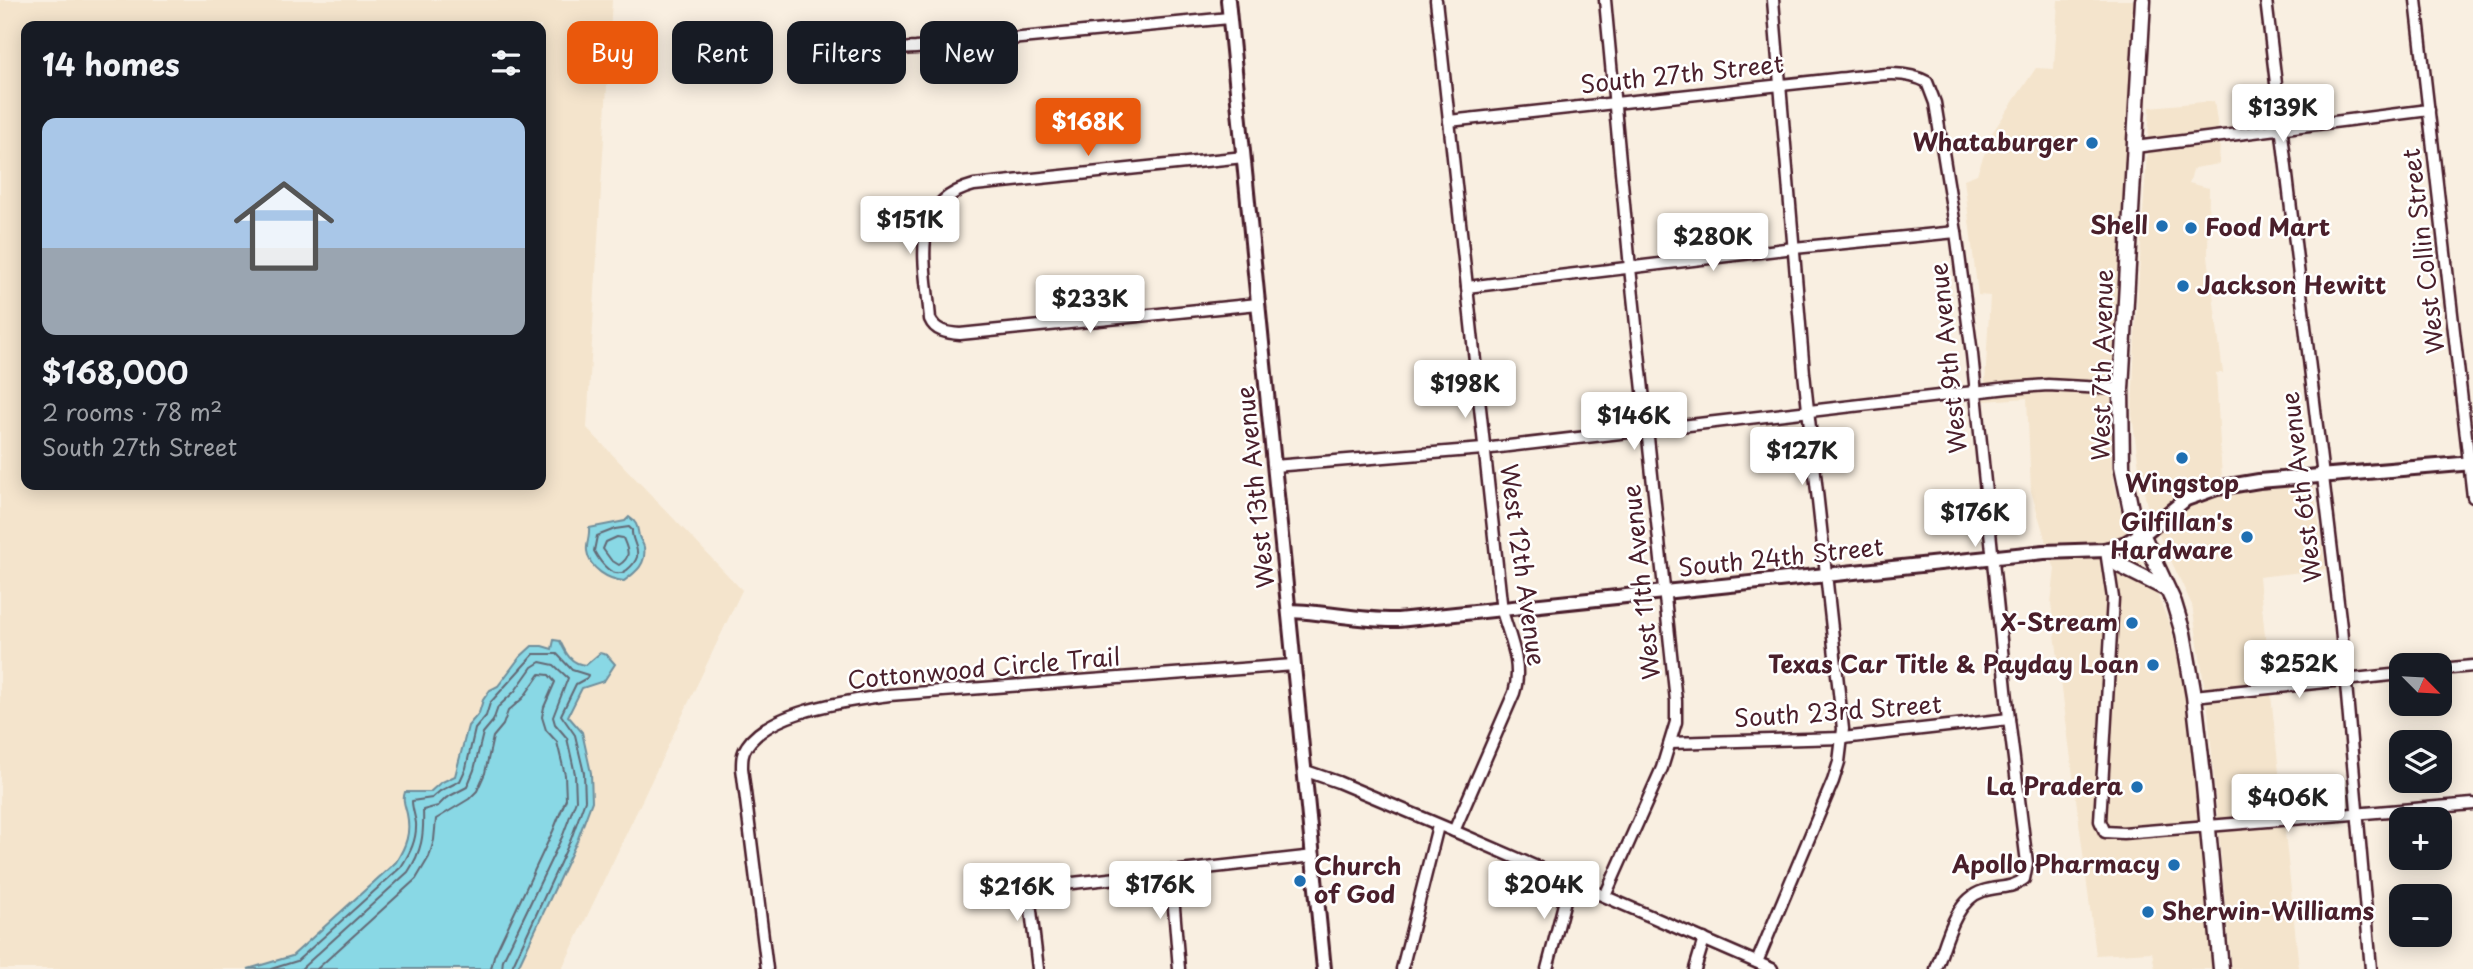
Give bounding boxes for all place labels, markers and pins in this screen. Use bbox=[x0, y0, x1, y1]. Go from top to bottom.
pin: $139K bbox=[2234, 85, 2332, 144]
pin: $168K bbox=[1039, 99, 1137, 158]
place label: Whataburger bbox=[1913, 123, 2079, 159]
marker: Whataburger bbox=[2084, 135, 2100, 151]
pin: $151K bbox=[861, 196, 959, 256]
place label: Shell bbox=[2090, 206, 2148, 242]
place label: Food Mart bbox=[2205, 208, 2330, 244]
pin: $280K bbox=[1664, 214, 1762, 273]
marker: Shell bbox=[2154, 218, 2170, 234]
marker: Food Mart bbox=[2183, 220, 2199, 236]
place label: Jackson Hewitt bbox=[2197, 266, 2386, 302]
pin: $233K bbox=[1041, 276, 1139, 335]
marker: Jackson Hewitt bbox=[2175, 278, 2191, 294]
pin: $198K bbox=[1416, 360, 1514, 420]
pin: $146K bbox=[1585, 392, 1683, 452]
pin: $127K bbox=[1753, 428, 1851, 487]
marker: Wingstop bbox=[2174, 450, 2190, 466]
place label: Wingstop bbox=[2125, 464, 2239, 500]
pin: $176K bbox=[1926, 490, 2024, 549]
place label: Gilfillan's Hardware bbox=[2110, 503, 2233, 567]
marker: Gilfillan's Hardware bbox=[2239, 529, 2255, 545]
place label: X-Stream bbox=[1999, 603, 2118, 639]
marker: X-Stream bbox=[2124, 615, 2140, 631]
pin: $252K bbox=[2250, 640, 2348, 700]
place label: Texas Car Title & Payday Loan bbox=[1768, 645, 2139, 681]
marker: Texas Car Title & Payday Loan bbox=[2145, 657, 2161, 673]
place label: La Pradera bbox=[1986, 767, 2124, 803]
pin: $406K bbox=[2239, 774, 2337, 834]
marker: La Pradera bbox=[2129, 779, 2145, 795]
place label: Apollo Pharmacy bbox=[1951, 845, 2160, 881]
place label: Church of God bbox=[1314, 847, 1401, 911]
marker: Apollo Pharmacy bbox=[2166, 857, 2182, 873]
pin: $176K bbox=[1111, 862, 1209, 921]
pin: $204K bbox=[1495, 862, 1593, 921]
pin: $216K bbox=[968, 864, 1066, 923]
marker: Church of God bbox=[1292, 873, 1308, 889]
place label: Sherwin-Williams bbox=[2162, 892, 2374, 928]
marker: Sherwin-Williams bbox=[2140, 904, 2156, 920]

